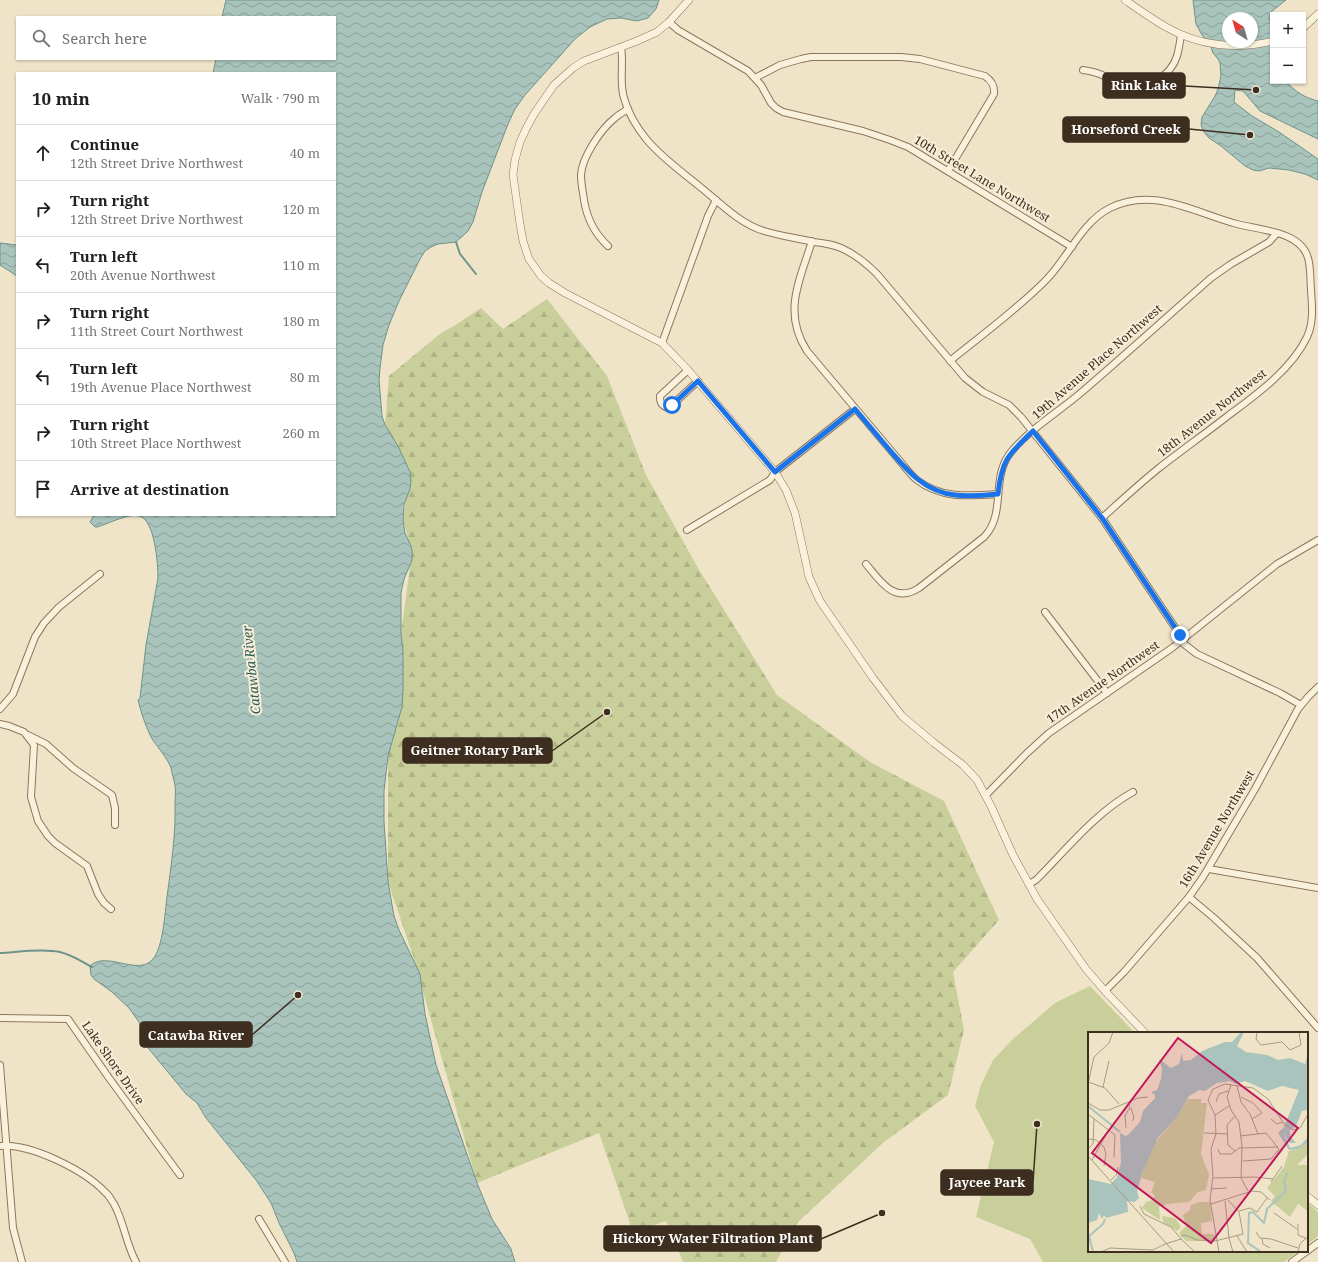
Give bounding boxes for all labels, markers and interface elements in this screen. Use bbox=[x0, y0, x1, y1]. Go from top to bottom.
north arrow bbox=[1222, 12, 1258, 48]
map controls bbox=[1270, 12, 1306, 84]
button: + bbox=[1270, 12, 1306, 48]
search box bbox=[16, 16, 336, 60]
icon: search bbox=[30, 27, 52, 49]
text: Search here bbox=[62, 28, 147, 48]
button: − bbox=[1270, 48, 1306, 84]
callout: Rink Lake bbox=[1103, 73, 1185, 98]
text: Rink Lake bbox=[1111, 76, 1177, 94]
text: 10 min bbox=[32, 87, 90, 110]
text: Walk · 790 m bbox=[241, 89, 320, 107]
callout: Horseford Creek bbox=[1063, 117, 1189, 142]
text: Horseford Creek bbox=[1071, 120, 1182, 138]
street label: 10th Street Lane Northwest bbox=[911, 131, 1054, 226]
text: Continue bbox=[70, 134, 139, 154]
icon: ahead bbox=[32, 142, 54, 164]
text: 40 m bbox=[290, 144, 320, 162]
text: 12th Street Drive Northwest bbox=[70, 154, 243, 172]
text: Turn right bbox=[70, 190, 149, 210]
icon: right bbox=[32, 198, 54, 220]
text: 120 m bbox=[283, 200, 320, 218]
text: 12th Street Drive Northwest bbox=[70, 210, 243, 228]
text: Turn left bbox=[70, 246, 138, 266]
icon: left bbox=[32, 254, 54, 276]
text: 110 m bbox=[283, 256, 320, 274]
text: 20th Avenue Northwest bbox=[70, 266, 216, 284]
street label: 19th Avenue Place Northwest bbox=[1028, 300, 1165, 423]
text: Turn right bbox=[70, 302, 149, 322]
icon: right bbox=[32, 310, 54, 332]
text: 180 m bbox=[283, 312, 320, 330]
text: 11th Street Court Northwest bbox=[70, 322, 243, 340]
text: Turn left bbox=[70, 358, 138, 378]
street label: 18th Avenue Northwest bbox=[1154, 365, 1270, 461]
icon: left bbox=[32, 366, 54, 388]
text: 80 m bbox=[290, 368, 320, 386]
text: 19th Avenue Place Northwest bbox=[70, 378, 252, 396]
route start bbox=[663, 396, 681, 414]
text: Turn right bbox=[70, 414, 149, 434]
icon: right bbox=[32, 422, 54, 444]
text: 260 m bbox=[283, 424, 320, 442]
text: 10th Street Place Northwest bbox=[70, 434, 241, 452]
icon: arrive bbox=[32, 478, 54, 500]
text: Arrive at destination bbox=[70, 479, 229, 499]
water label: Catawba River bbox=[237, 624, 265, 715]
route end bbox=[1171, 626, 1189, 644]
street label: 17th Avenue Northwest bbox=[1043, 636, 1163, 727]
callout: Geitner Rotary Park bbox=[403, 738, 552, 763]
text: Geitner Rotary Park bbox=[411, 741, 544, 759]
street label: 16th Avenue Northwest bbox=[1175, 767, 1258, 891]
street label: Lake Shore Drive bbox=[78, 1018, 149, 1108]
callout: Catawba River bbox=[140, 1022, 252, 1047]
text: Catawba River bbox=[148, 1026, 244, 1044]
inset map bbox=[1088, 1032, 1308, 1252]
callout: Jaycee Park bbox=[941, 1170, 1033, 1195]
text: Jaycee Park bbox=[948, 1173, 1026, 1191]
callout: Hickory Water Filtration Plant bbox=[604, 1226, 821, 1251]
text: Hickory Water Filtration Plant bbox=[613, 1229, 813, 1247]

